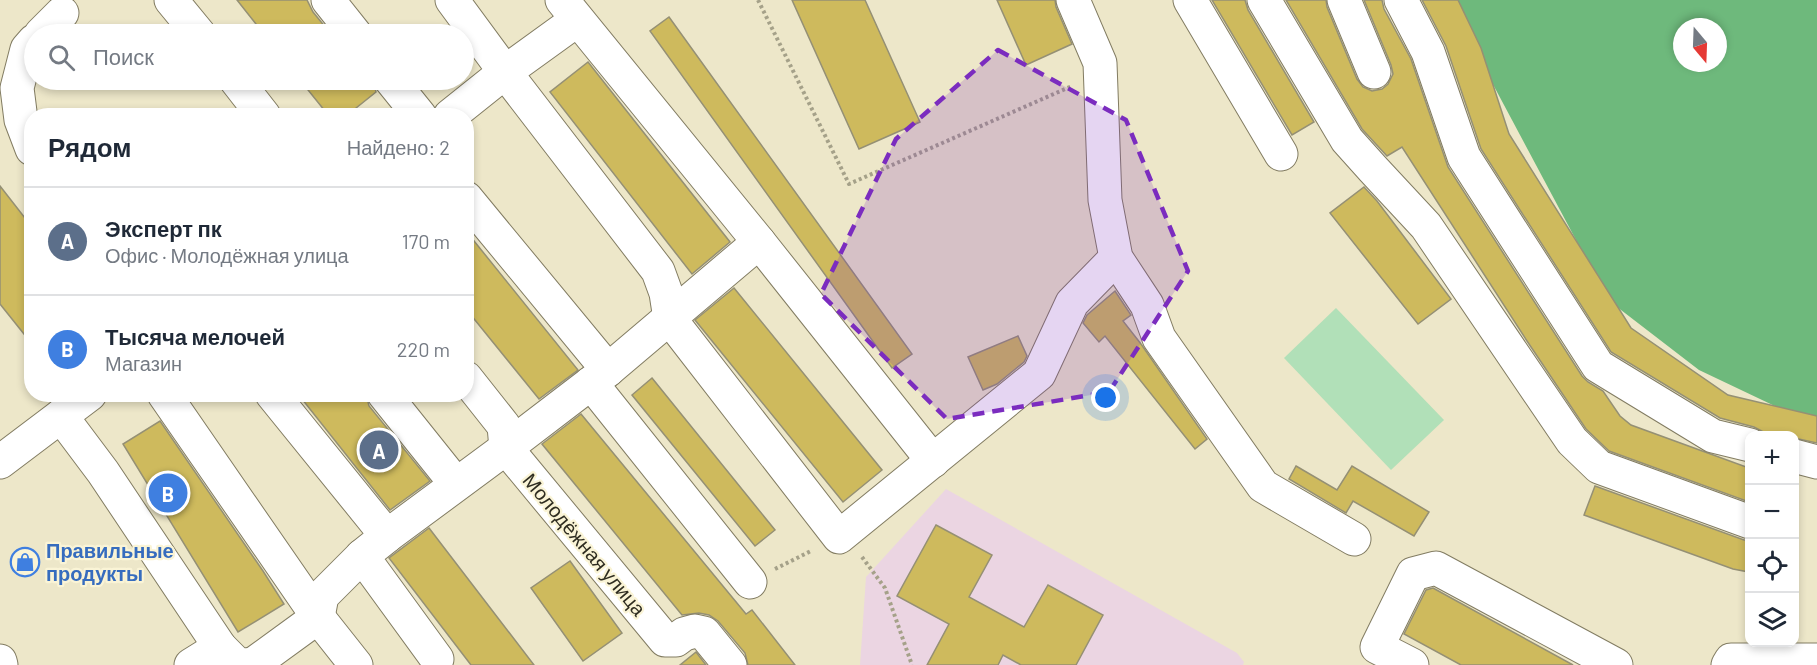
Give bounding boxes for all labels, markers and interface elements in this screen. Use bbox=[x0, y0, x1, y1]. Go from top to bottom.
north arrow bbox=[1673, 18, 1727, 72]
search box bbox=[24, 24, 474, 90]
icon: search bbox=[45, 41, 78, 74]
text: Поиск bbox=[93, 43, 154, 69]
text: Рядом bbox=[48, 131, 131, 162]
text: Найдено: 2 bbox=[347, 135, 450, 159]
text: Эксперт пк bbox=[105, 215, 222, 241]
text: A bbox=[61, 229, 74, 253]
text: 170 m bbox=[402, 229, 450, 253]
text: Офис · Молодёжная улица bbox=[105, 243, 349, 267]
text: Тысяча мелочей bbox=[105, 323, 285, 349]
text: B bbox=[61, 337, 74, 361]
text: 220 m bbox=[397, 337, 450, 361]
text: Магазин bbox=[105, 351, 182, 375]
your location bbox=[1091, 383, 1120, 412]
pin: A bbox=[360, 428, 398, 472]
map controls bbox=[1745, 431, 1799, 647]
button: + bbox=[1745, 431, 1799, 485]
street label: Молодёжная улица bbox=[519, 468, 652, 621]
pin: B bbox=[148, 470, 188, 516]
button: − bbox=[1745, 485, 1799, 539]
place label: Правильные продукты bbox=[46, 538, 174, 585]
button: locate bbox=[1745, 539, 1799, 593]
shop icon: Правильные продукты bbox=[9, 546, 41, 578]
button: layers bbox=[1745, 593, 1799, 647]

